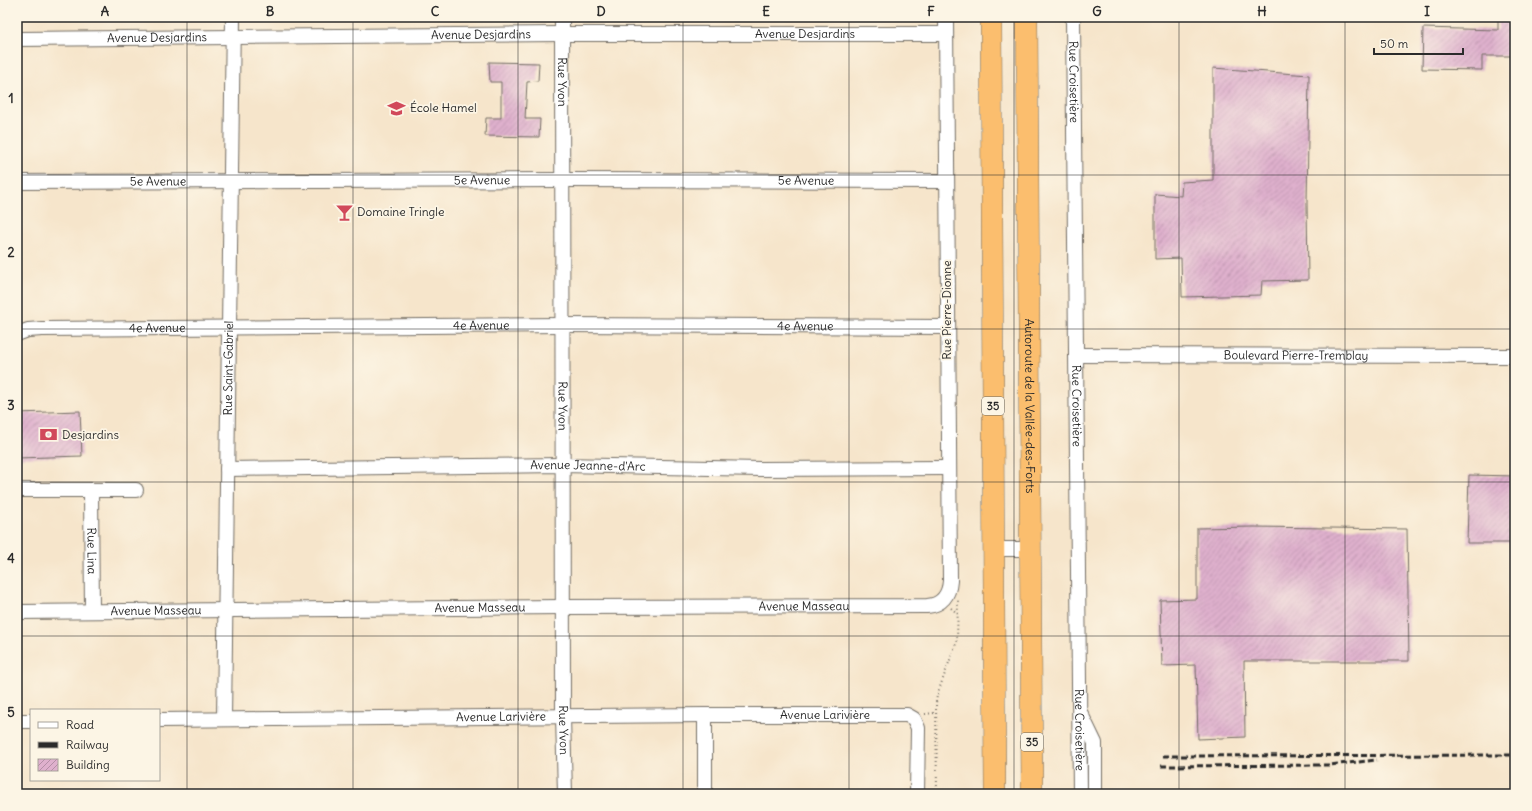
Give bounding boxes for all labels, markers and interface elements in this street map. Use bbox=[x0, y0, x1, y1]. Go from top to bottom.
text: A bbox=[101, 3, 110, 20]
text: B bbox=[266, 3, 275, 20]
text: C bbox=[431, 3, 440, 20]
text: D bbox=[596, 3, 606, 20]
text: E bbox=[762, 3, 770, 20]
text: F bbox=[927, 3, 935, 20]
text: G bbox=[1092, 3, 1102, 20]
text: H bbox=[1257, 3, 1267, 20]
text: I bbox=[1424, 3, 1430, 20]
street label: Avenue Desjardins bbox=[431, 26, 531, 42]
street label: Avenue Desjardins bbox=[755, 26, 855, 41]
street label: Avenue Desjardins bbox=[107, 29, 207, 45]
scale bar bbox=[1374, 30, 1463, 56]
text: 50 m bbox=[1380, 36, 1409, 51]
street label: Rue Croisetière bbox=[1066, 41, 1082, 123]
street label: Rue Yvon bbox=[555, 57, 570, 107]
text: 1 bbox=[8, 90, 14, 107]
school or university icon: École Hamel bbox=[387, 98, 407, 118]
place label: École Hamel bbox=[410, 100, 477, 115]
street label: 5e Avenue bbox=[454, 172, 510, 187]
street label: 5e Avenue bbox=[130, 173, 186, 189]
street label: 5e Avenue bbox=[778, 173, 834, 188]
bar icon: Domaine Tringle bbox=[334, 202, 354, 222]
place label: Domaine Tringle bbox=[357, 204, 444, 219]
text: 2 bbox=[7, 244, 15, 261]
street label: Rue Pierre-Dionne bbox=[939, 260, 954, 360]
street label: 4e Avenue bbox=[453, 317, 510, 333]
street label: 4e Avenue bbox=[777, 318, 834, 333]
street label: Autoroute de la Vallée-des-Forts bbox=[1022, 319, 1038, 493]
street label: 4e Avenue bbox=[129, 320, 186, 335]
street label: Rue Saint-Gabriel bbox=[220, 321, 236, 416]
street label: Boulevard Pierre-Tremblay bbox=[1224, 347, 1368, 363]
street label: Rue Croisetière bbox=[1069, 365, 1085, 447]
street label: Rue Yvon bbox=[556, 381, 571, 431]
text: 3 bbox=[7, 397, 15, 414]
road number: 35 bbox=[982, 397, 1004, 415]
bank icon: Desjardins bbox=[39, 425, 59, 445]
place label: Desjardins bbox=[62, 427, 119, 442]
street label: Avenue Jeanne-d'Arc bbox=[530, 457, 646, 474]
street label: Rue Lina bbox=[84, 527, 100, 575]
text: 4 bbox=[7, 550, 15, 567]
street label: Avenue Masseau bbox=[759, 598, 849, 613]
street label: Avenue Masseau bbox=[434, 599, 525, 615]
street label: Avenue Masseau bbox=[111, 602, 201, 618]
street label: Rue Croisetière bbox=[1072, 689, 1088, 771]
text: 5 bbox=[7, 704, 15, 721]
street label: Rue Yvon bbox=[556, 705, 572, 755]
street label: Avenue Larivière bbox=[780, 707, 870, 722]
street label: Avenue Larivière bbox=[456, 708, 546, 724]
legend bbox=[30, 709, 160, 781]
text: Road bbox=[66, 717, 94, 732]
road number: 35 bbox=[1021, 733, 1043, 751]
text: Railway bbox=[66, 737, 109, 752]
text: Building bbox=[66, 757, 110, 772]

